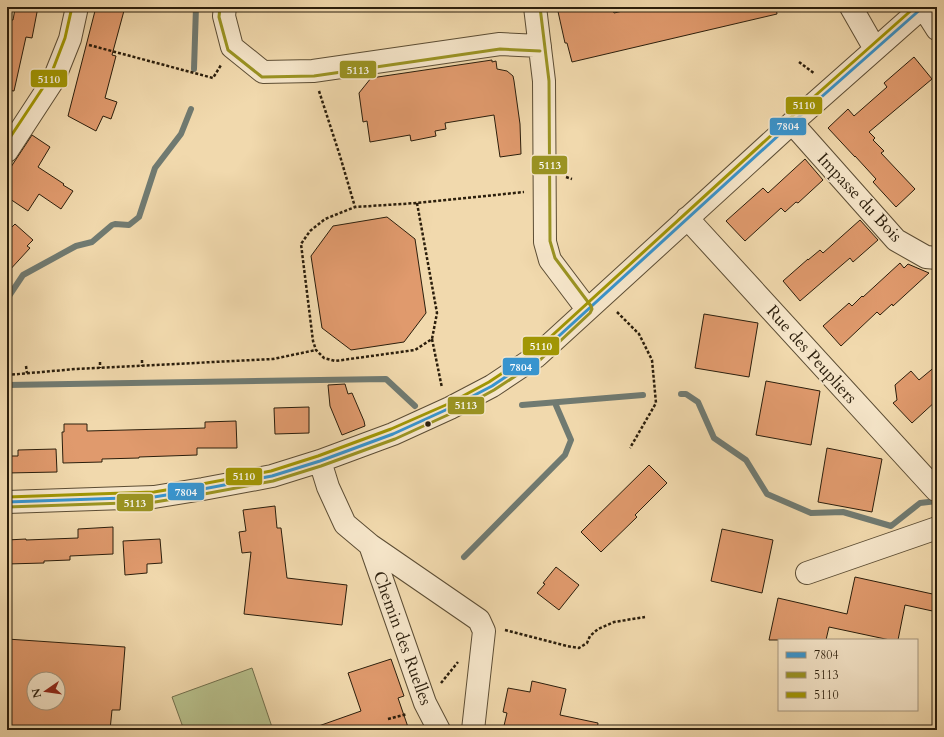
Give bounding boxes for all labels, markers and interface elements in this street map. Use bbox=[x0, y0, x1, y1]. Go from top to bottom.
line badge: 5113 bbox=[339, 60, 377, 79]
text: 5113 bbox=[347, 63, 370, 78]
line badge: 5110 bbox=[30, 69, 68, 88]
text: 5110 bbox=[38, 72, 61, 87]
line badge: 5110 bbox=[785, 96, 823, 115]
text: 5110 bbox=[793, 98, 816, 113]
line badge: 7804 bbox=[769, 117, 807, 136]
text: 7804 bbox=[777, 119, 800, 134]
street label: Impasse du Bois bbox=[812, 148, 907, 247]
line badge: 5113 bbox=[531, 155, 568, 175]
text: 5113 bbox=[539, 158, 562, 173]
street label: Rue des Peupliers bbox=[761, 300, 862, 409]
line badge: 5110 bbox=[522, 336, 560, 356]
text: 5110 bbox=[530, 339, 553, 354]
line badge: 7804 bbox=[502, 357, 540, 376]
text: 7804 bbox=[510, 360, 533, 375]
line badge: 5113 bbox=[447, 396, 485, 415]
text: 5113 bbox=[455, 398, 478, 413]
unlabelled marker bbox=[423, 419, 433, 429]
line badge: 5110 bbox=[225, 467, 263, 486]
text: 5110 bbox=[233, 469, 256, 484]
line badge: 7804 bbox=[167, 482, 205, 501]
text: 7804 bbox=[175, 485, 198, 500]
line badge: 5113 bbox=[116, 493, 154, 512]
text: 5113 bbox=[124, 496, 147, 511]
street label: Chemin des Ruelles bbox=[368, 568, 438, 709]
legend bbox=[778, 639, 918, 711]
text: 7804 bbox=[814, 647, 839, 663]
text: 5113 bbox=[814, 667, 839, 683]
north arrow bbox=[26, 671, 66, 711]
text: N bbox=[28, 686, 45, 699]
text: 5110 bbox=[814, 687, 839, 703]

